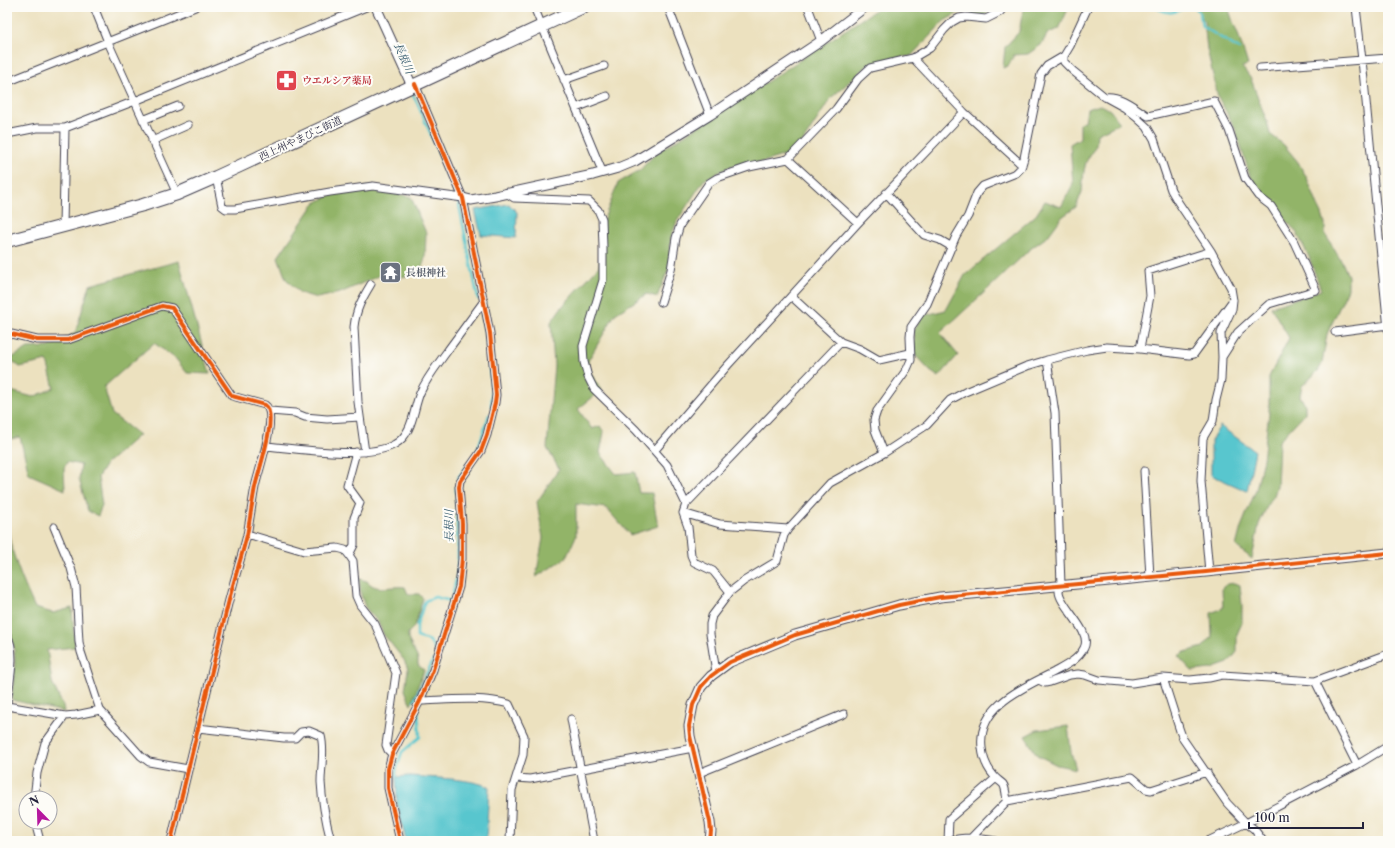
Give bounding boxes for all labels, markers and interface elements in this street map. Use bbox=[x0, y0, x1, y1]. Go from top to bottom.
water label: 長根川 bbox=[391, 40, 418, 77]
pharmacy icon: ウエルシア薬局 bbox=[274, 67, 300, 93]
place label: ウエルシア薬局 bbox=[302, 74, 372, 87]
street label: 西上州やまびこ街道 bbox=[257, 114, 344, 163]
temple icon: 長根神社 bbox=[378, 259, 404, 285]
place label: 長根神社 bbox=[406, 266, 446, 279]
water label: 長根川 bbox=[442, 508, 456, 543]
north arrow bbox=[18, 790, 58, 830]
text: N bbox=[27, 792, 42, 809]
scale bar bbox=[1249, 804, 1363, 830]
text: 100 m bbox=[1255, 810, 1290, 825]

